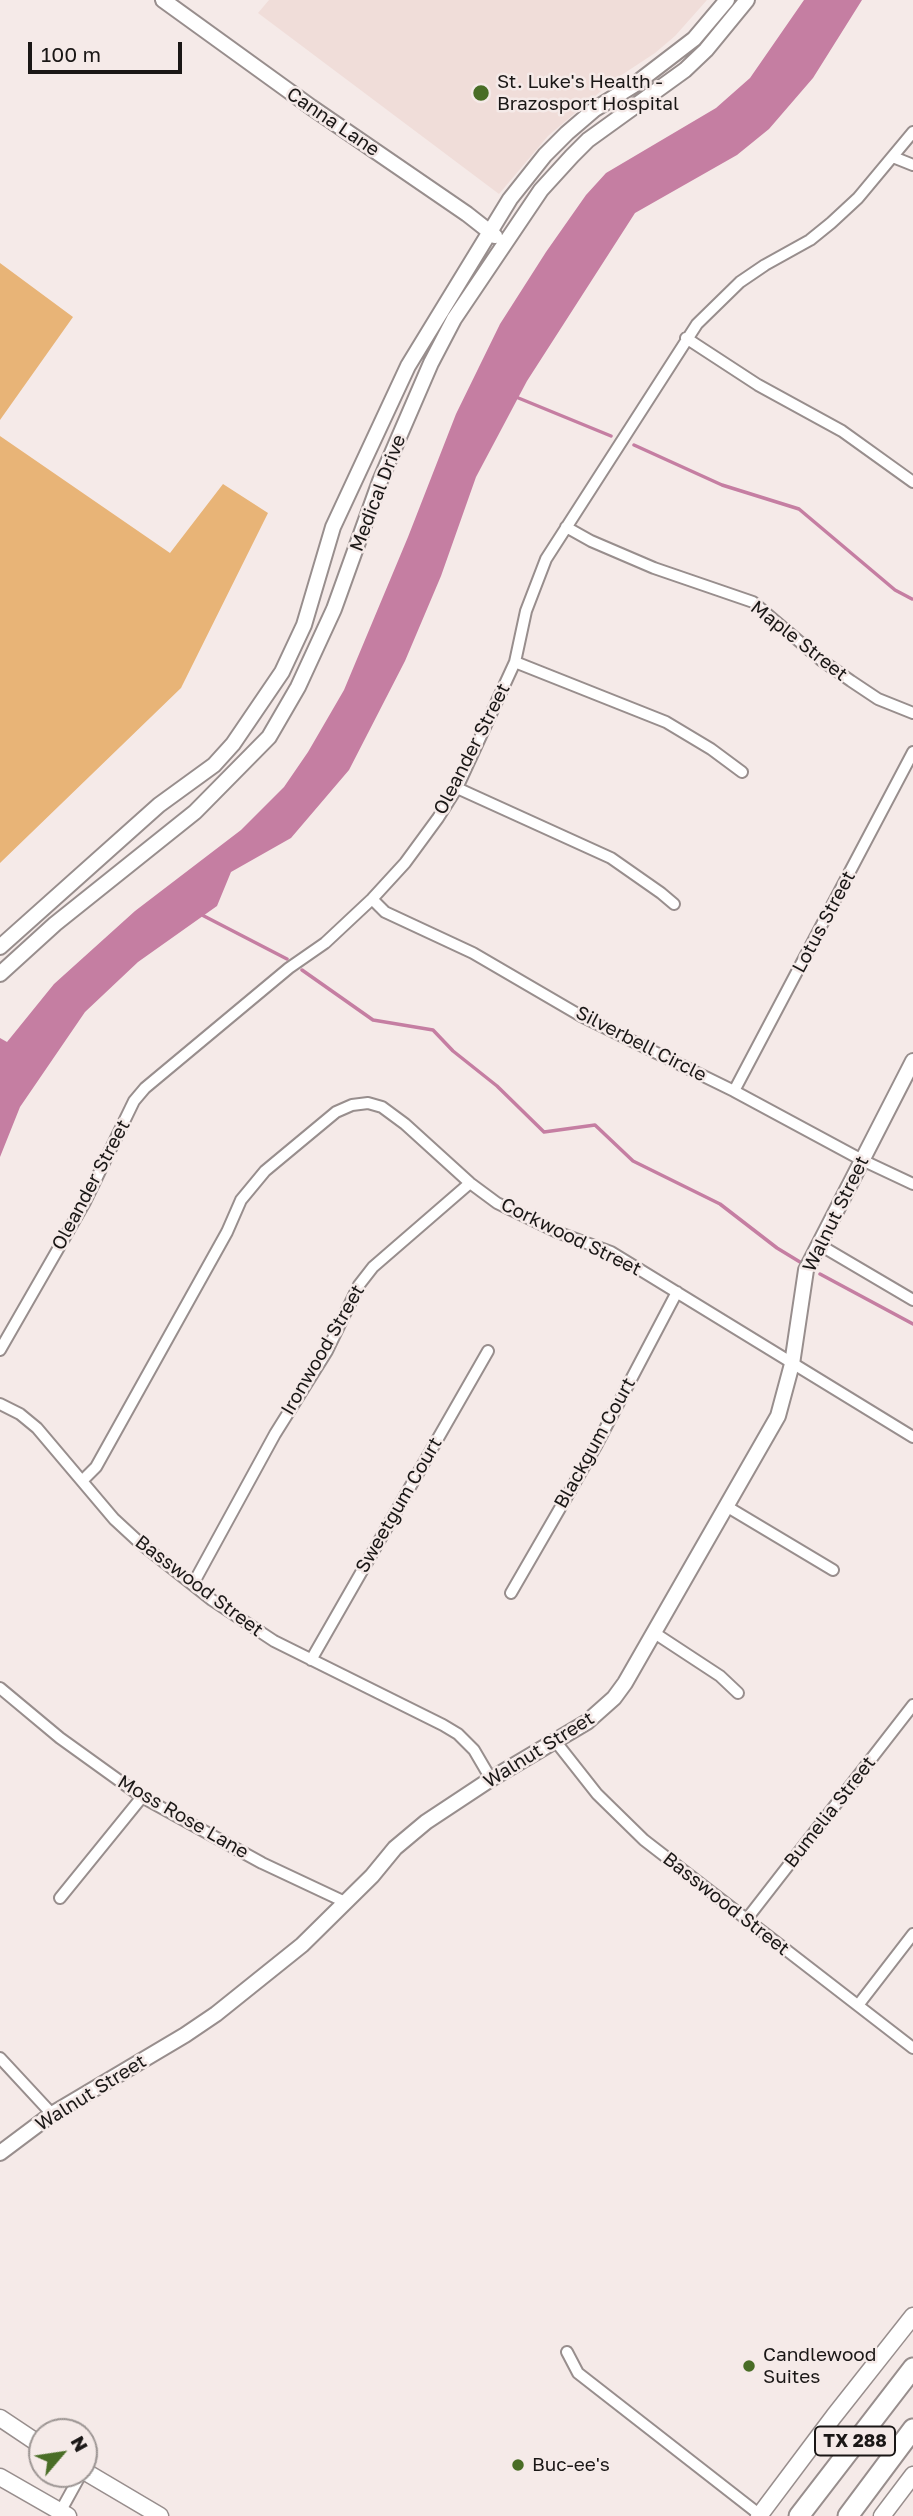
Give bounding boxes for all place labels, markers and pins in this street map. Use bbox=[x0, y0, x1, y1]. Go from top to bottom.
place label: St. Luke's Health - Brazosport Hospital bbox=[497, 71, 679, 115]
marker: St. Luke's Health - Brazosport Hospital bbox=[471, 83, 491, 103]
place label: Candlewood Suites bbox=[763, 2344, 876, 2388]
marker: Candlewood Suites bbox=[741, 2358, 757, 2374]
place label: Buc-ee's bbox=[532, 2454, 610, 2476]
marker: Buc-ee's bbox=[510, 2457, 526, 2473]

